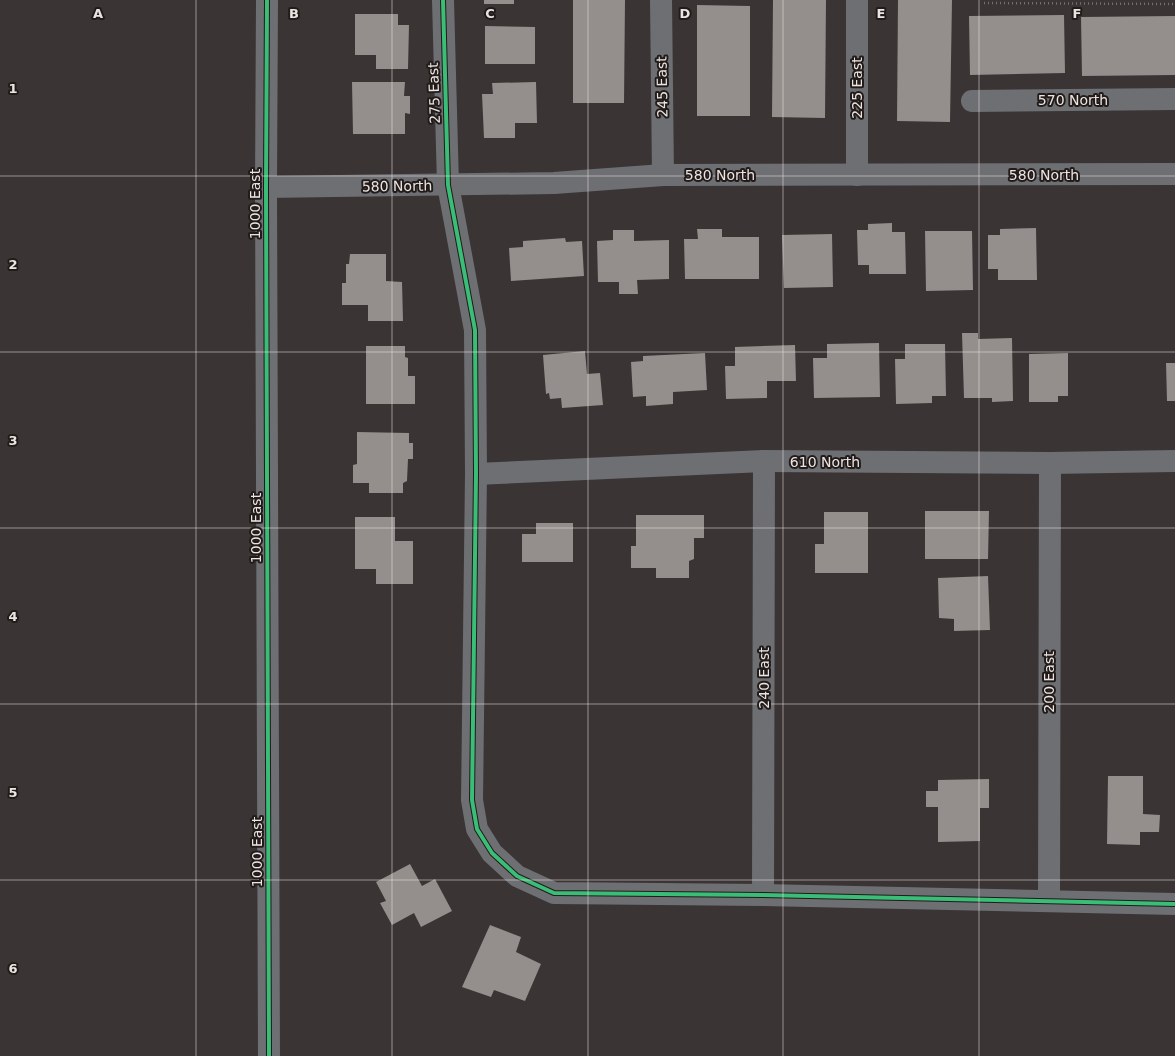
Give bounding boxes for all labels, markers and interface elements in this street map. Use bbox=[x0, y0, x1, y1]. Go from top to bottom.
text: A bbox=[93, 6, 103, 21]
text: B bbox=[289, 6, 299, 21]
text: C bbox=[485, 6, 495, 21]
text: D bbox=[680, 6, 691, 21]
text: E bbox=[877, 6, 885, 21]
text: F bbox=[1073, 6, 1081, 21]
street label: 245 East bbox=[653, 56, 671, 118]
street label: 225 East bbox=[849, 57, 865, 119]
street label: 275 East bbox=[425, 62, 443, 124]
text: 1 bbox=[8, 81, 18, 96]
street label: 570 North bbox=[1038, 92, 1108, 108]
street label: 580 North bbox=[685, 167, 755, 183]
street label: 580 North bbox=[1009, 167, 1079, 183]
street label: 1000 East bbox=[247, 168, 263, 239]
street label: 580 North bbox=[362, 177, 432, 195]
text: 2 bbox=[8, 257, 18, 272]
text: 3 bbox=[8, 433, 18, 448]
street label: 610 North bbox=[790, 454, 860, 470]
street label: 1000 East bbox=[248, 492, 264, 563]
text: 4 bbox=[8, 609, 18, 624]
street label: 240 East bbox=[756, 647, 772, 709]
street label: 200 East bbox=[1041, 651, 1057, 713]
text: 5 bbox=[8, 785, 18, 800]
street label: 1000 East bbox=[249, 816, 265, 887]
text: 6 bbox=[8, 961, 18, 976]

